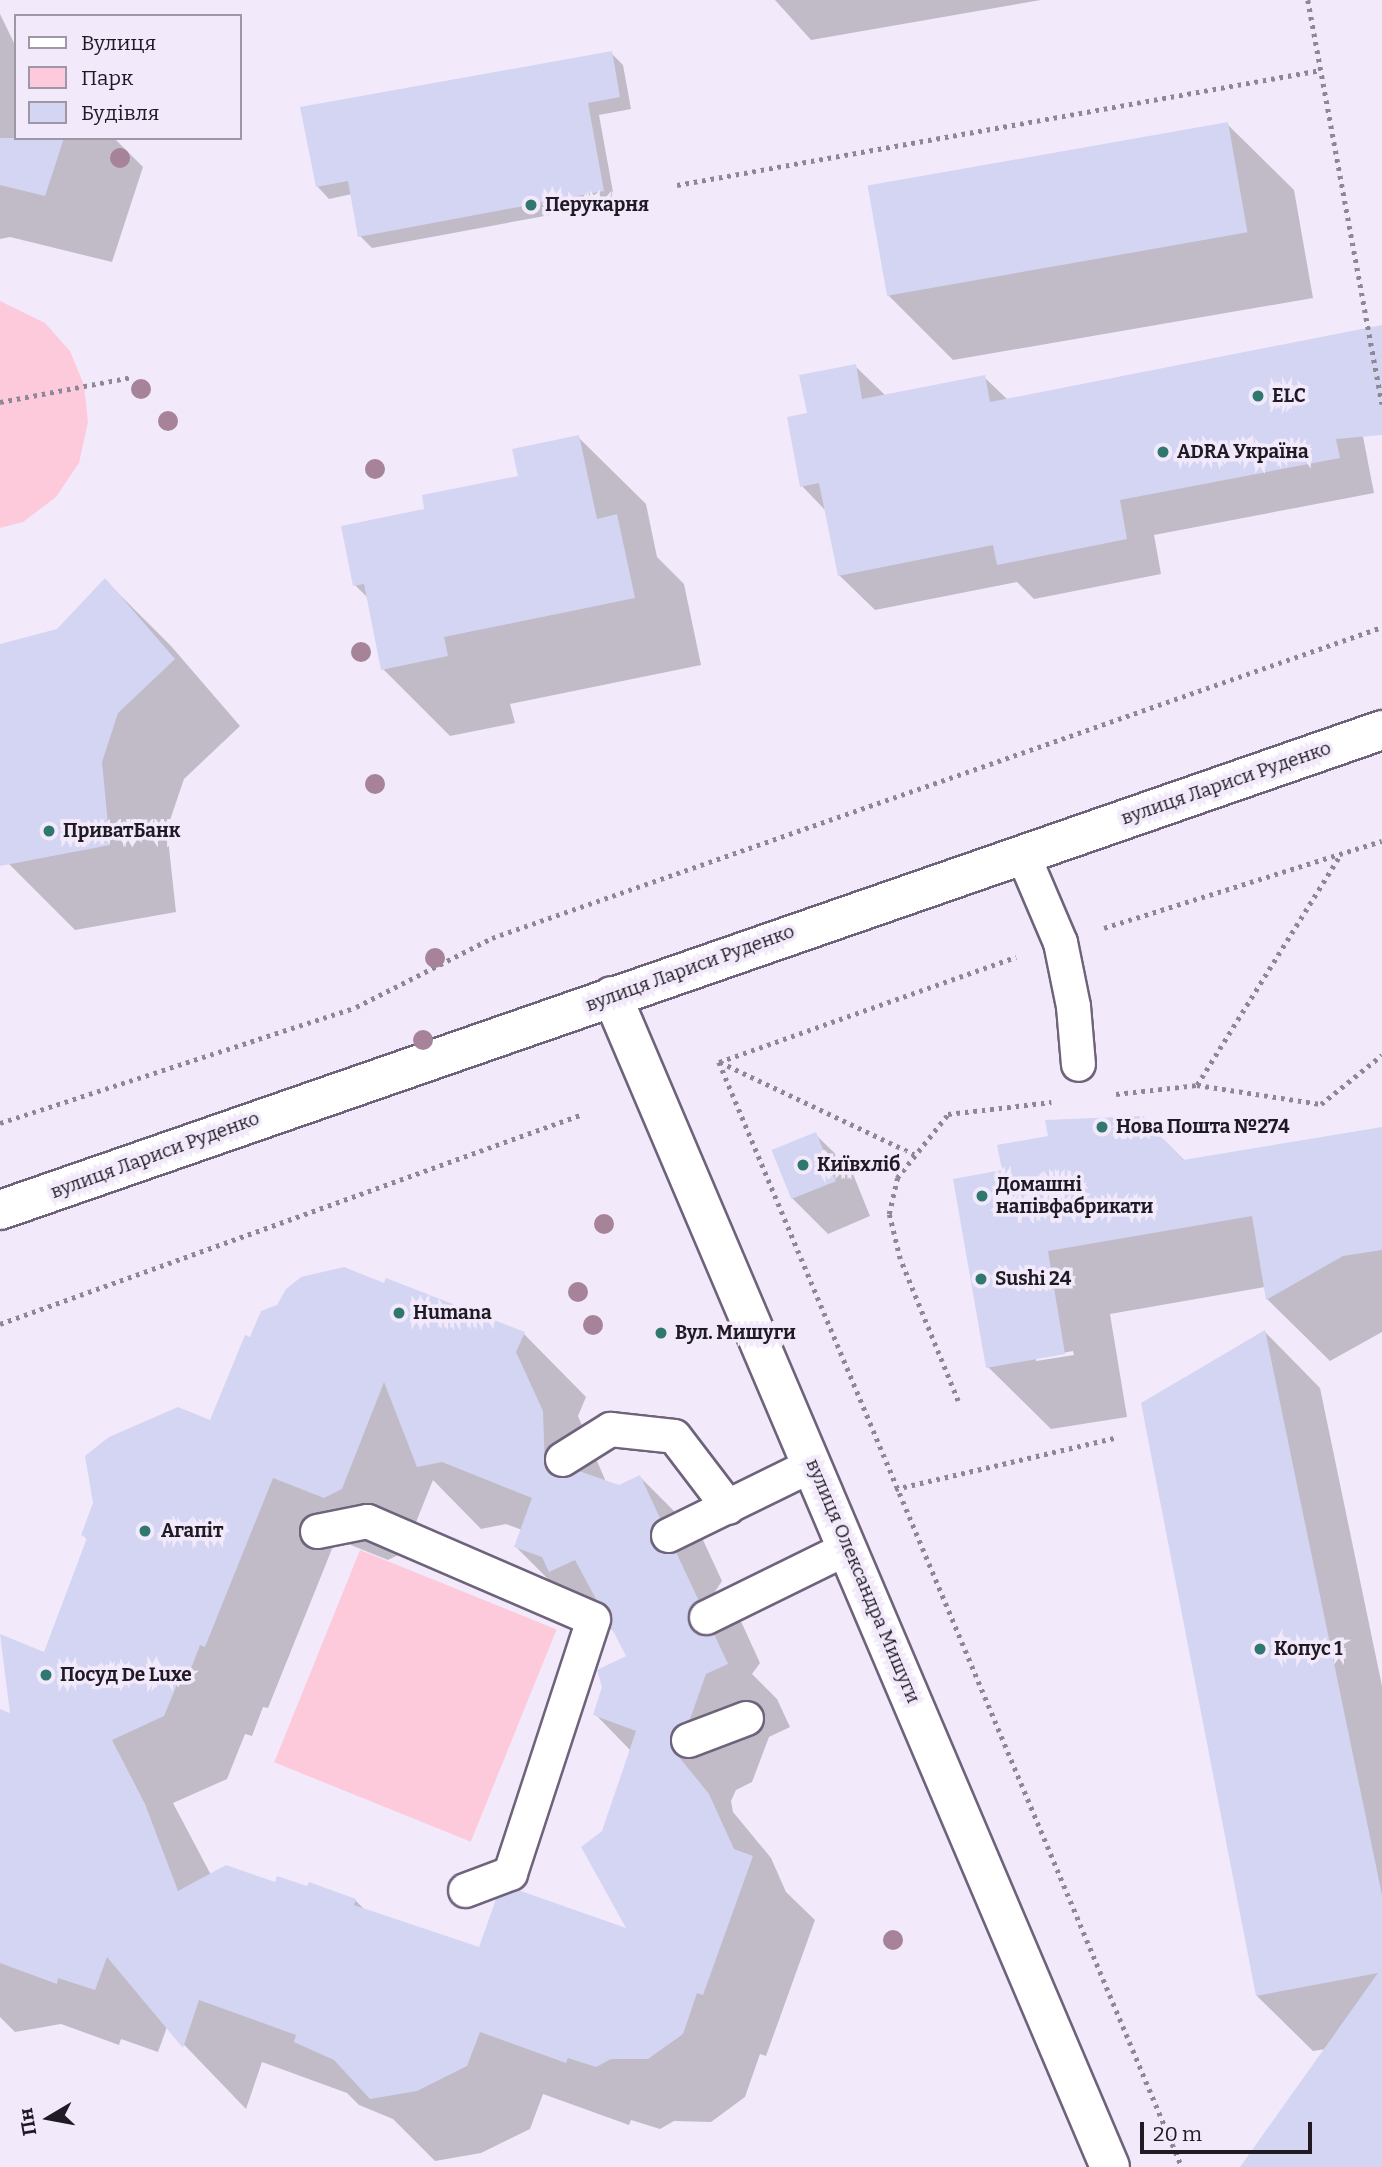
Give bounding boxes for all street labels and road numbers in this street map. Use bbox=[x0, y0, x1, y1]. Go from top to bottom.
street label: вулиця Лариси Руденко bbox=[1118, 736, 1334, 830]
street label: вулиця Лариси Руденко bbox=[583, 920, 797, 1016]
street label: вулиця Лариси Руденко bbox=[48, 1107, 262, 1203]
street label: вулиця Олександра Мишуги bbox=[801, 1455, 925, 1707]

